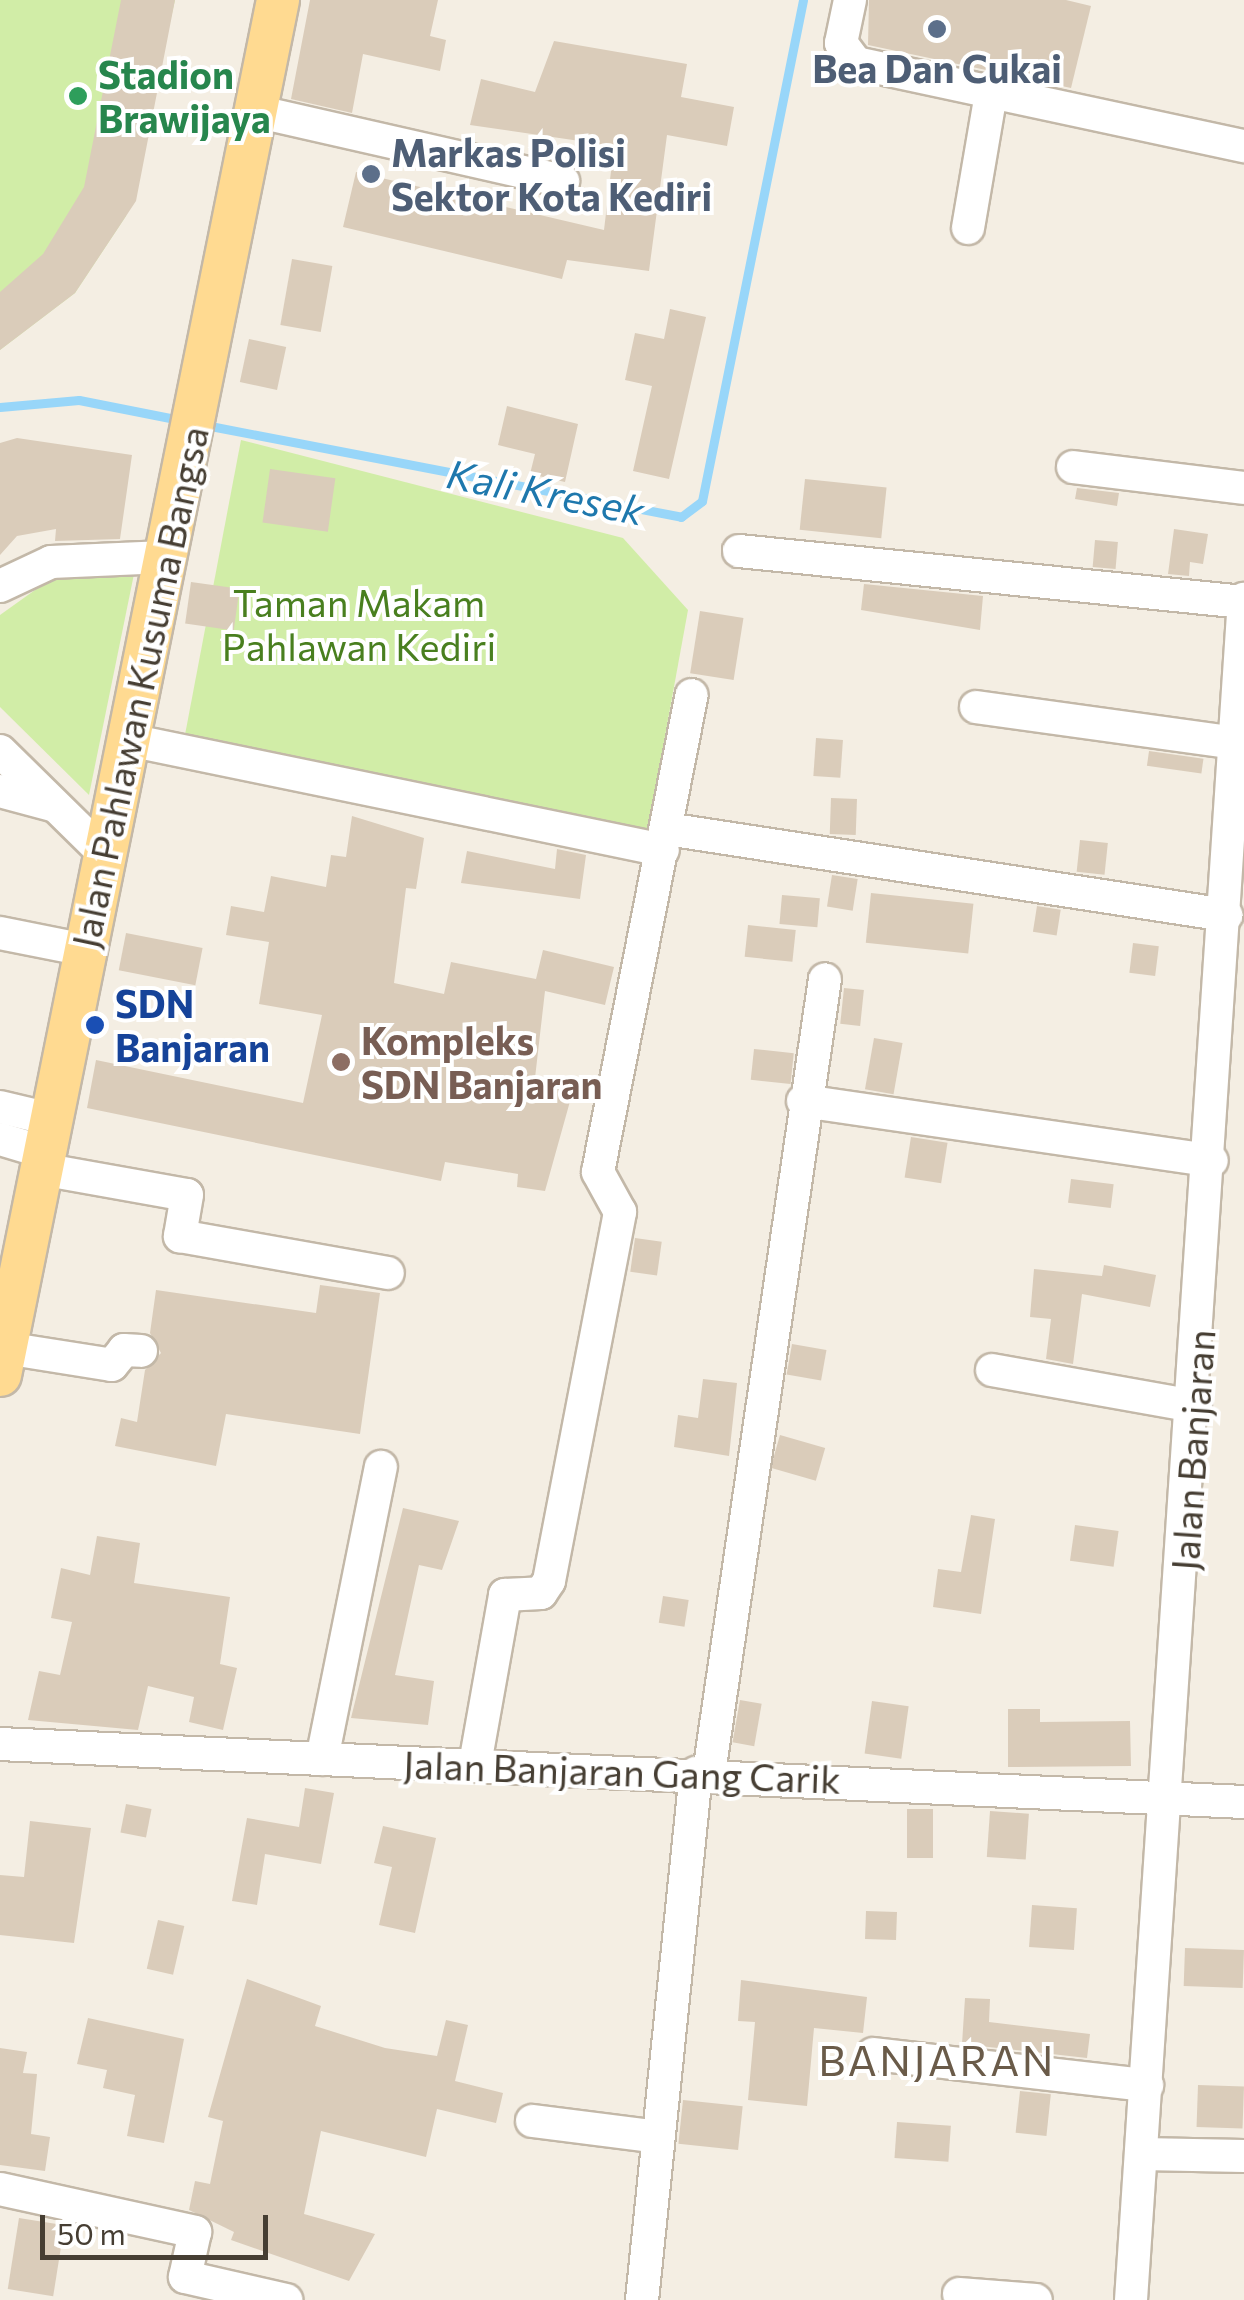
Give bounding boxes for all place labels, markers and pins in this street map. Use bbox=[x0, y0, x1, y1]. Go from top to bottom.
marker: Bea Dan Cukai bbox=[926, 18, 948, 40]
place label: Bea Dan Cukai bbox=[812, 45, 1062, 91]
place label: Stadion Brawijaya bbox=[98, 51, 271, 140]
marker: Stadion Brawijaya bbox=[67, 85, 89, 107]
place label: Markas Polisi Sektor Kota Kediri bbox=[391, 129, 712, 218]
marker: Markas Polisi Sektor Kota Kediri bbox=[360, 163, 382, 185]
place label: SDN Banjaran bbox=[115, 980, 270, 1070]
marker: SDN Banjaran bbox=[84, 1014, 106, 1036]
place label: Kompleks SDN Banjaran bbox=[361, 1017, 602, 1106]
marker: Kompleks SDN Banjaran bbox=[330, 1051, 352, 1073]

